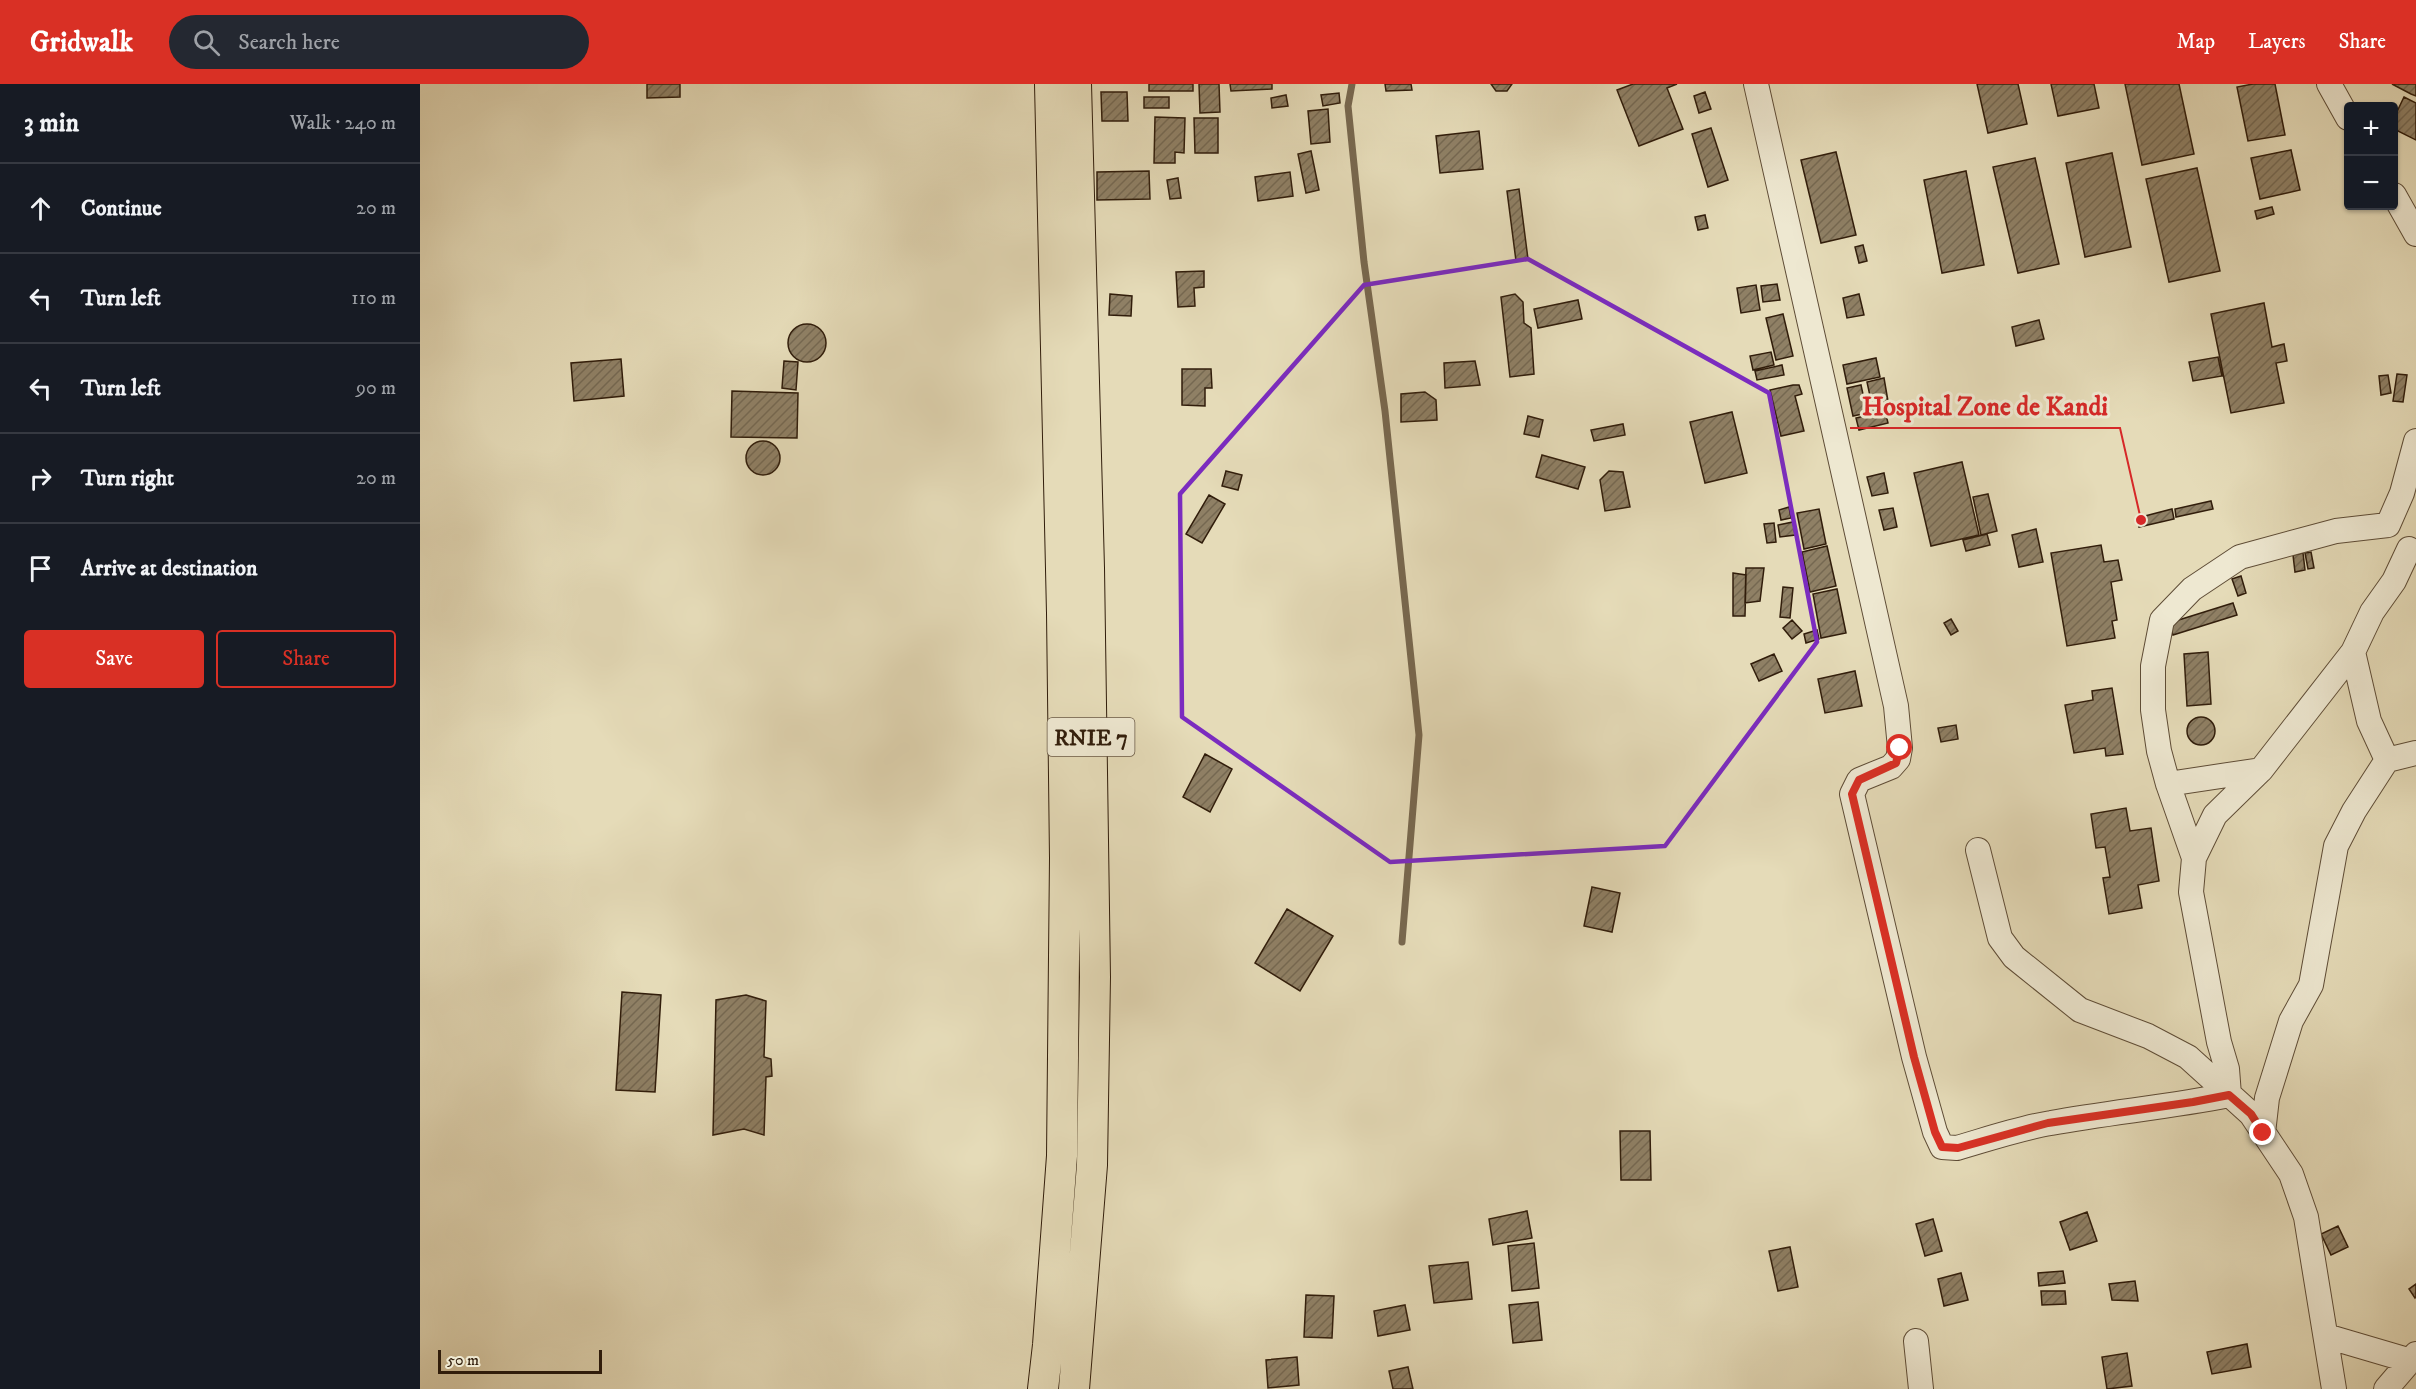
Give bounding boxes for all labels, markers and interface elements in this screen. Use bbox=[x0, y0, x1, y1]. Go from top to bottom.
search box bbox=[169, 15, 589, 69]
text: Gridwalk bbox=[30, 25, 133, 60]
icon: search bbox=[190, 26, 223, 59]
text: Search here bbox=[238, 29, 340, 56]
text: Map bbox=[2176, 29, 2215, 55]
text: Layers bbox=[2248, 29, 2306, 55]
text: Share bbox=[2339, 29, 2386, 55]
map controls bbox=[2344, 102, 2398, 210]
button: + bbox=[2344, 102, 2398, 156]
text: 3 min bbox=[24, 107, 79, 140]
text: Walk · 240 m bbox=[290, 111, 396, 136]
button: − bbox=[2344, 156, 2398, 210]
icon: ahead bbox=[24, 192, 57, 225]
text: Continue bbox=[81, 195, 162, 222]
text: 20 m bbox=[356, 196, 396, 221]
icon: left bbox=[24, 282, 57, 315]
text: Turn left bbox=[81, 285, 161, 312]
text: 110 m bbox=[351, 286, 396, 311]
icon: left bbox=[24, 372, 57, 405]
text: Turn left bbox=[81, 375, 161, 402]
text: 90 m bbox=[356, 376, 396, 401]
callout: Hospital Zone de Kandi bbox=[1850, 384, 2120, 428]
text: Hospital Zone de Kandi bbox=[1862, 391, 2108, 424]
icon: right bbox=[24, 462, 57, 495]
text: Turn right bbox=[81, 465, 174, 492]
text: 20 m bbox=[356, 466, 396, 491]
icon: arrive bbox=[24, 552, 57, 585]
text: Arrive at destination bbox=[81, 555, 258, 582]
button: Save bbox=[24, 630, 204, 688]
button: Share bbox=[216, 630, 396, 688]
road number: RNIE 7 bbox=[1048, 718, 1134, 756]
route start bbox=[1886, 734, 1912, 760]
route end bbox=[2249, 1119, 2275, 1145]
scale bar bbox=[438, 1347, 602, 1374]
text: 50 m bbox=[447, 1350, 479, 1370]

